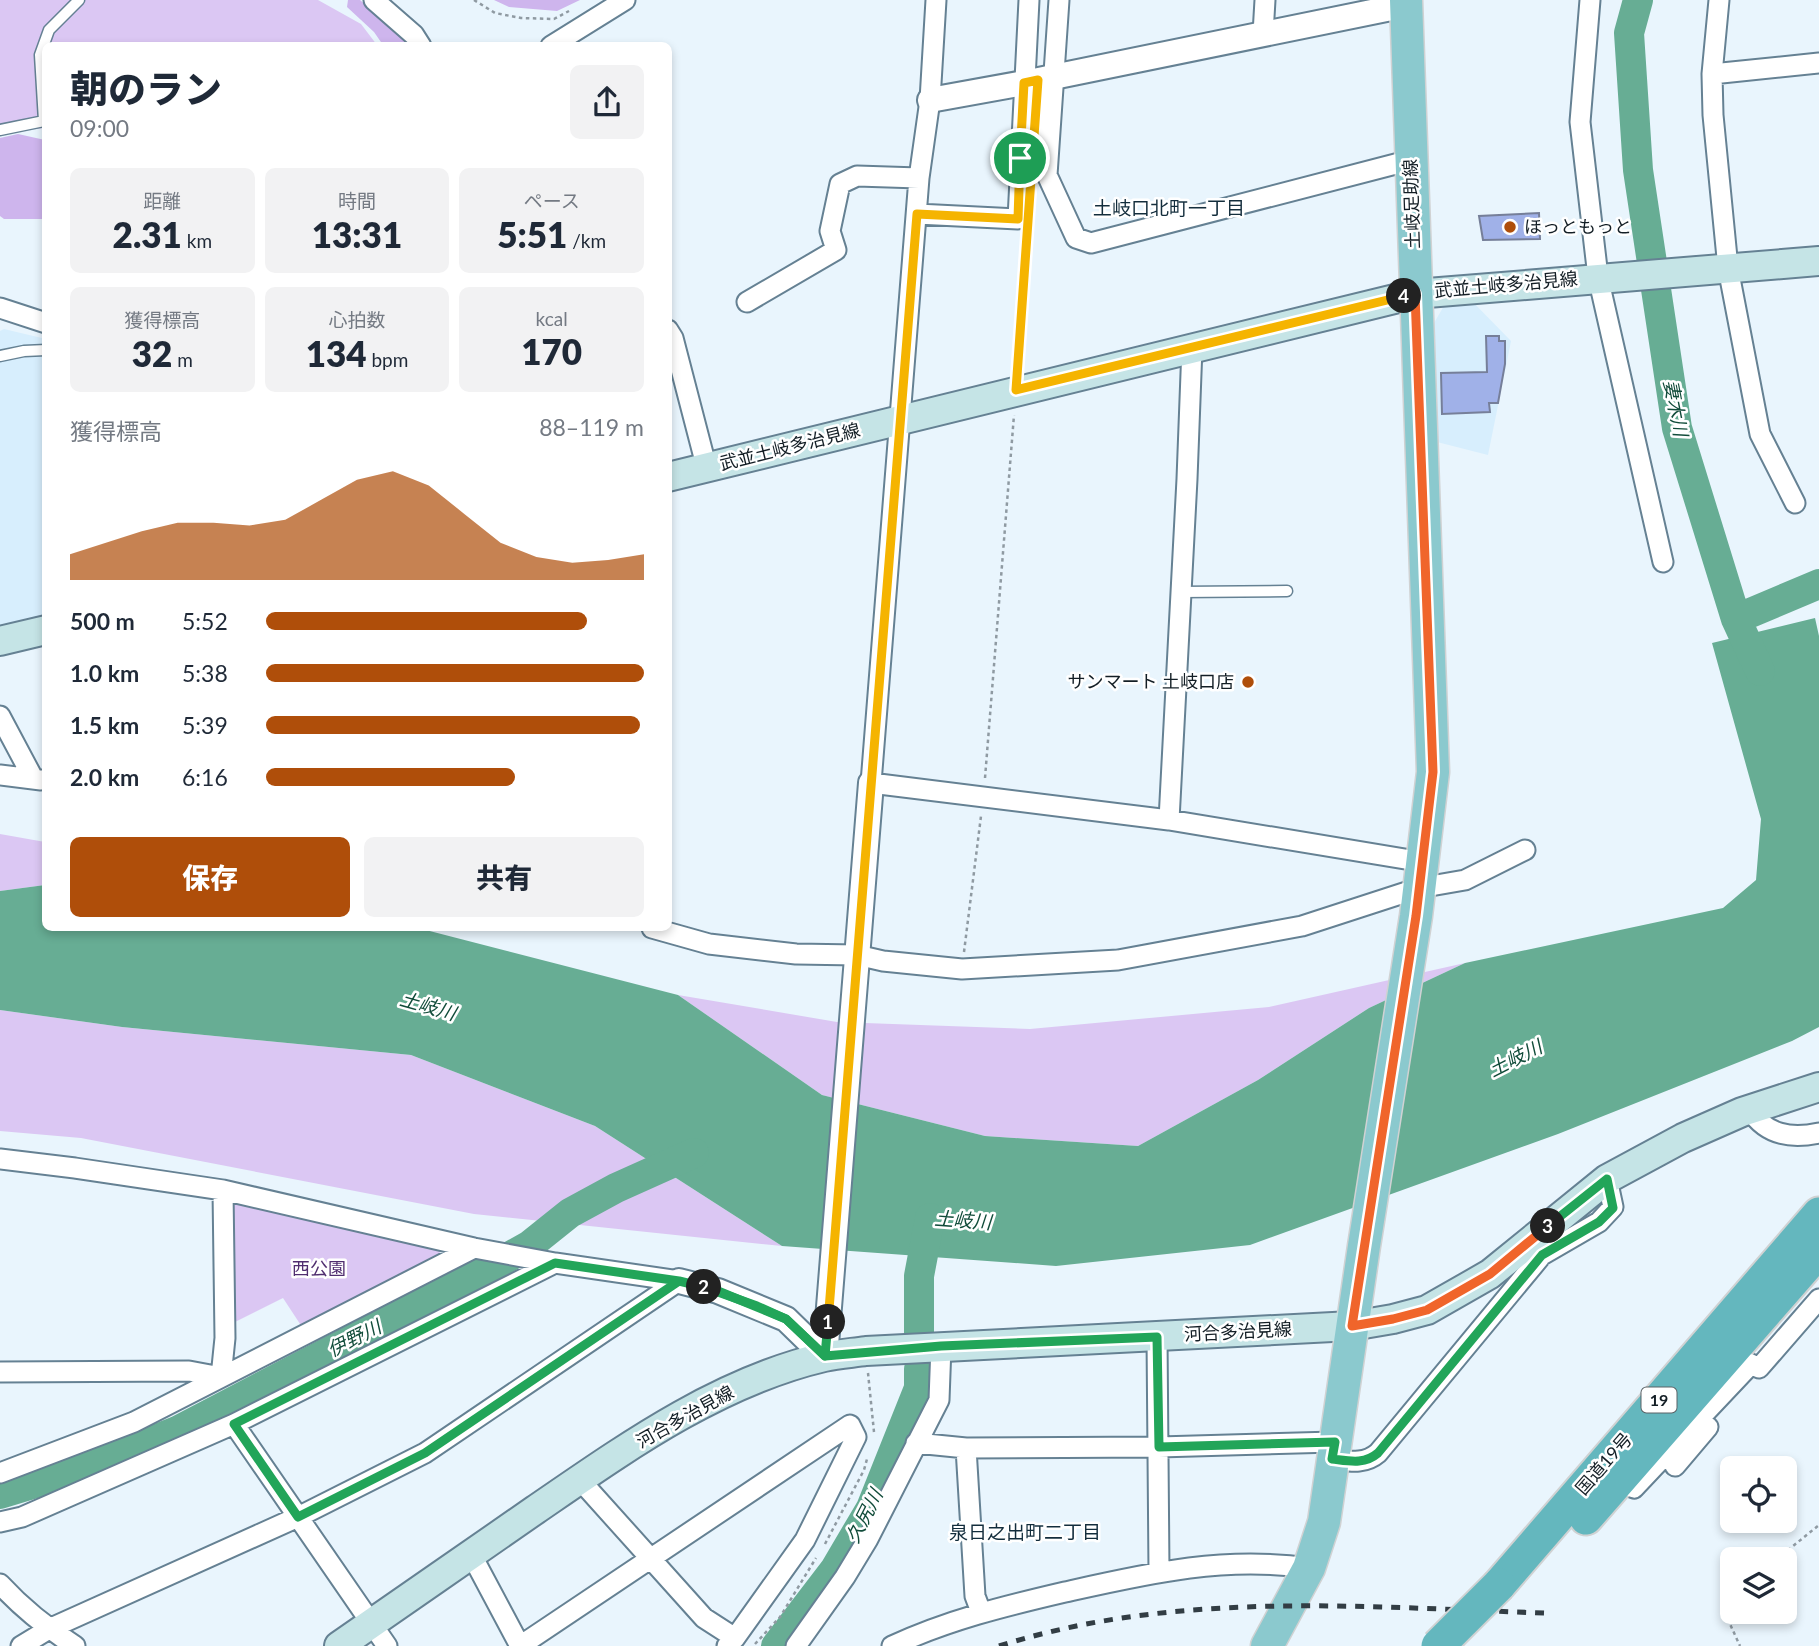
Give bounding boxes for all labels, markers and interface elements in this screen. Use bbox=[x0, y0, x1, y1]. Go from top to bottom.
text: 朝のラン bbox=[70, 65, 222, 111]
button: share bbox=[570, 65, 644, 139]
text: 09:00 bbox=[70, 114, 129, 142]
pin bbox=[990, 128, 1050, 188]
icon: arrive bbox=[1001, 139, 1039, 177]
street label: 土岐足助線 bbox=[1398, 159, 1424, 249]
text: 距離 bbox=[143, 189, 181, 212]
text: 時間 bbox=[338, 189, 376, 212]
text: ペース bbox=[524, 189, 580, 212]
district label: 土岐口北町一丁目 bbox=[1093, 196, 1245, 219]
text: 2.31 bbox=[113, 213, 182, 255]
text: 13:31 bbox=[312, 213, 402, 255]
text: 5:51 bbox=[497, 213, 567, 255]
place label: ほっともっと bbox=[1524, 215, 1632, 237]
marker: ほっともっと bbox=[1502, 219, 1518, 235]
text: km bbox=[182, 229, 212, 252]
text: /km bbox=[567, 229, 606, 252]
street label: 武並土岐多治見線 bbox=[1433, 267, 1579, 301]
pin: 4 bbox=[1386, 278, 1422, 314]
text: 4 bbox=[1398, 284, 1409, 307]
text: kcal bbox=[536, 307, 568, 330]
text: 獲得標高 bbox=[124, 308, 200, 331]
text: 心拍数 bbox=[328, 308, 386, 331]
text: 170 bbox=[521, 330, 582, 372]
text: 32 bbox=[132, 332, 172, 374]
text: 134 bbox=[306, 332, 367, 374]
text: m bbox=[172, 348, 193, 371]
text: bpm bbox=[367, 348, 408, 371]
water label: 妻木川 bbox=[1660, 378, 1694, 440]
text: 88–119 m bbox=[539, 413, 644, 441]
text: 獲得標高 bbox=[70, 417, 162, 445]
street label: 武並土岐多治見線 bbox=[717, 418, 862, 474]
text: 500 m bbox=[70, 607, 135, 635]
text: 5:52 bbox=[182, 607, 228, 635]
text: 1.0 km bbox=[70, 659, 139, 687]
text: 5:38 bbox=[182, 659, 228, 687]
place label: サンマート 土岐口店 bbox=[1067, 670, 1234, 692]
marker: サンマート 土岐口店 bbox=[1240, 674, 1256, 690]
text: 1.5 km bbox=[70, 711, 139, 739]
text: 5:39 bbox=[182, 711, 228, 739]
text: 2.0 km bbox=[70, 763, 139, 791]
text: 6:16 bbox=[182, 763, 228, 791]
button: 保存 bbox=[70, 837, 350, 917]
button: 共有 bbox=[364, 837, 644, 917]
water label: 土岐川 bbox=[398, 987, 461, 1025]
water label: 土岐川 bbox=[1484, 1033, 1547, 1081]
water label: 土岐川 bbox=[934, 1206, 994, 1233]
pin: 3 bbox=[1530, 1208, 1566, 1244]
text: 3 bbox=[1542, 1214, 1553, 1237]
park label: 西公園 bbox=[292, 1257, 346, 1279]
pin: 2 bbox=[686, 1270, 722, 1304]
text: 2 bbox=[698, 1275, 709, 1298]
pin: 1 bbox=[810, 1304, 846, 1340]
text: 1 bbox=[822, 1310, 833, 1333]
water label: 伊野川 bbox=[323, 1313, 386, 1361]
street label: 河合多治見線 bbox=[1183, 1317, 1292, 1345]
street label: 河合多治見線 bbox=[632, 1380, 737, 1452]
road number: 19 bbox=[1642, 1388, 1676, 1412]
street label: 国道19号 bbox=[1570, 1428, 1636, 1499]
map controls bbox=[1720, 1456, 1797, 1624]
button: locate bbox=[1720, 1456, 1797, 1533]
water label: 久尻川 bbox=[840, 1483, 888, 1546]
district label: 泉日之出町二丁目 bbox=[949, 1520, 1101, 1543]
button: layers bbox=[1720, 1547, 1797, 1624]

